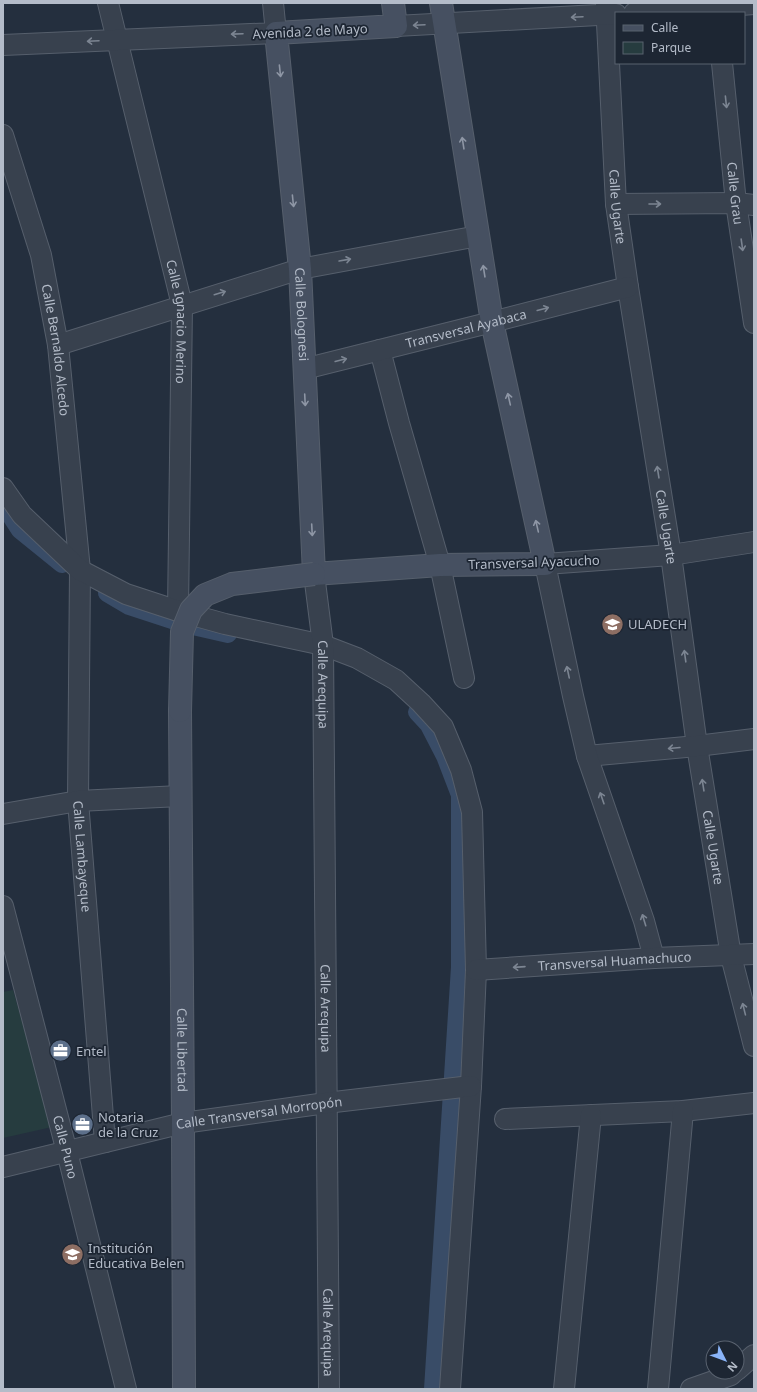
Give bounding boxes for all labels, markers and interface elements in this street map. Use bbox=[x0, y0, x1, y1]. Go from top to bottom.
legend bbox=[615, 12, 745, 64]
one-way arrow bbox=[571, 13, 584, 20]
street label: Avenida 2 de Mayo bbox=[252, 19, 368, 43]
text: Calle bbox=[651, 19, 679, 36]
one-way arrow bbox=[413, 21, 426, 29]
one-way arrow bbox=[231, 31, 244, 38]
one-way arrow bbox=[87, 37, 100, 44]
text: Parque bbox=[651, 39, 692, 56]
one-way arrow bbox=[276, 65, 283, 78]
one-way arrow bbox=[722, 95, 730, 108]
one-way arrow bbox=[459, 137, 467, 150]
street label: Calle Grau bbox=[723, 161, 748, 226]
street label: Calle Ugarte bbox=[605, 169, 631, 245]
one-way arrow bbox=[289, 194, 297, 207]
one-way arrow bbox=[648, 200, 661, 208]
one-way arrow bbox=[738, 238, 746, 251]
one-way arrow bbox=[338, 256, 351, 264]
street label: Calle Ignacio Merino bbox=[162, 258, 191, 384]
one-way arrow bbox=[479, 265, 487, 278]
street label: Calle Bolognesi bbox=[291, 267, 313, 361]
street label: Calle Bernaldo Alcedo bbox=[38, 282, 74, 417]
one-way arrow bbox=[213, 289, 226, 296]
street label: Transversal Ayabaca bbox=[404, 305, 528, 352]
one-way arrow bbox=[536, 305, 549, 312]
one-way arrow bbox=[335, 355, 348, 363]
one-way arrow bbox=[302, 393, 309, 406]
one-way arrow bbox=[504, 393, 512, 406]
one-way arrow bbox=[654, 466, 662, 479]
street label: Calle Ugarte bbox=[652, 488, 681, 565]
one-way arrow bbox=[532, 519, 540, 532]
one-way arrow bbox=[308, 523, 315, 536]
street label: Transversal Ayacucho bbox=[468, 551, 600, 573]
school or university icon: ULADECH bbox=[599, 611, 625, 637]
place label: ULADECH bbox=[628, 615, 687, 633]
street label: Calle Arequipa bbox=[313, 639, 333, 729]
one-way arrow bbox=[681, 650, 689, 663]
one-way arrow bbox=[563, 666, 571, 679]
one-way arrow bbox=[668, 745, 681, 752]
one-way arrow bbox=[699, 778, 707, 791]
one-way arrow bbox=[597, 792, 605, 804]
street label: Calle Lambayeque bbox=[69, 800, 96, 913]
street label: Calle Ugarte bbox=[699, 809, 728, 886]
one-way arrow bbox=[640, 914, 647, 927]
street label: Transversal Huamachuco bbox=[537, 948, 692, 975]
street label: Calle Arequipa bbox=[317, 964, 335, 1053]
one-way arrow bbox=[513, 964, 526, 971]
one-way arrow bbox=[740, 1002, 748, 1015]
street label: Calle Libertad bbox=[173, 1008, 192, 1092]
office icon: Entel bbox=[47, 1038, 73, 1064]
place label: Entel bbox=[76, 1042, 107, 1060]
street label: Calle Transversal Morropón bbox=[174, 1092, 343, 1133]
place label: Notaria de la Cruz bbox=[98, 1108, 158, 1141]
office icon: Notaria de la Cruz bbox=[69, 1111, 95, 1137]
street label: Calle Puno bbox=[49, 1113, 82, 1181]
place label: Institución Educativa Belen bbox=[88, 1239, 185, 1272]
school or university icon: Institución Educativa Belen bbox=[60, 1242, 86, 1268]
street label: Calle Arequipa bbox=[319, 1288, 338, 1377]
north arrow bbox=[705, 1340, 745, 1380]
text: N bbox=[724, 1359, 741, 1375]

